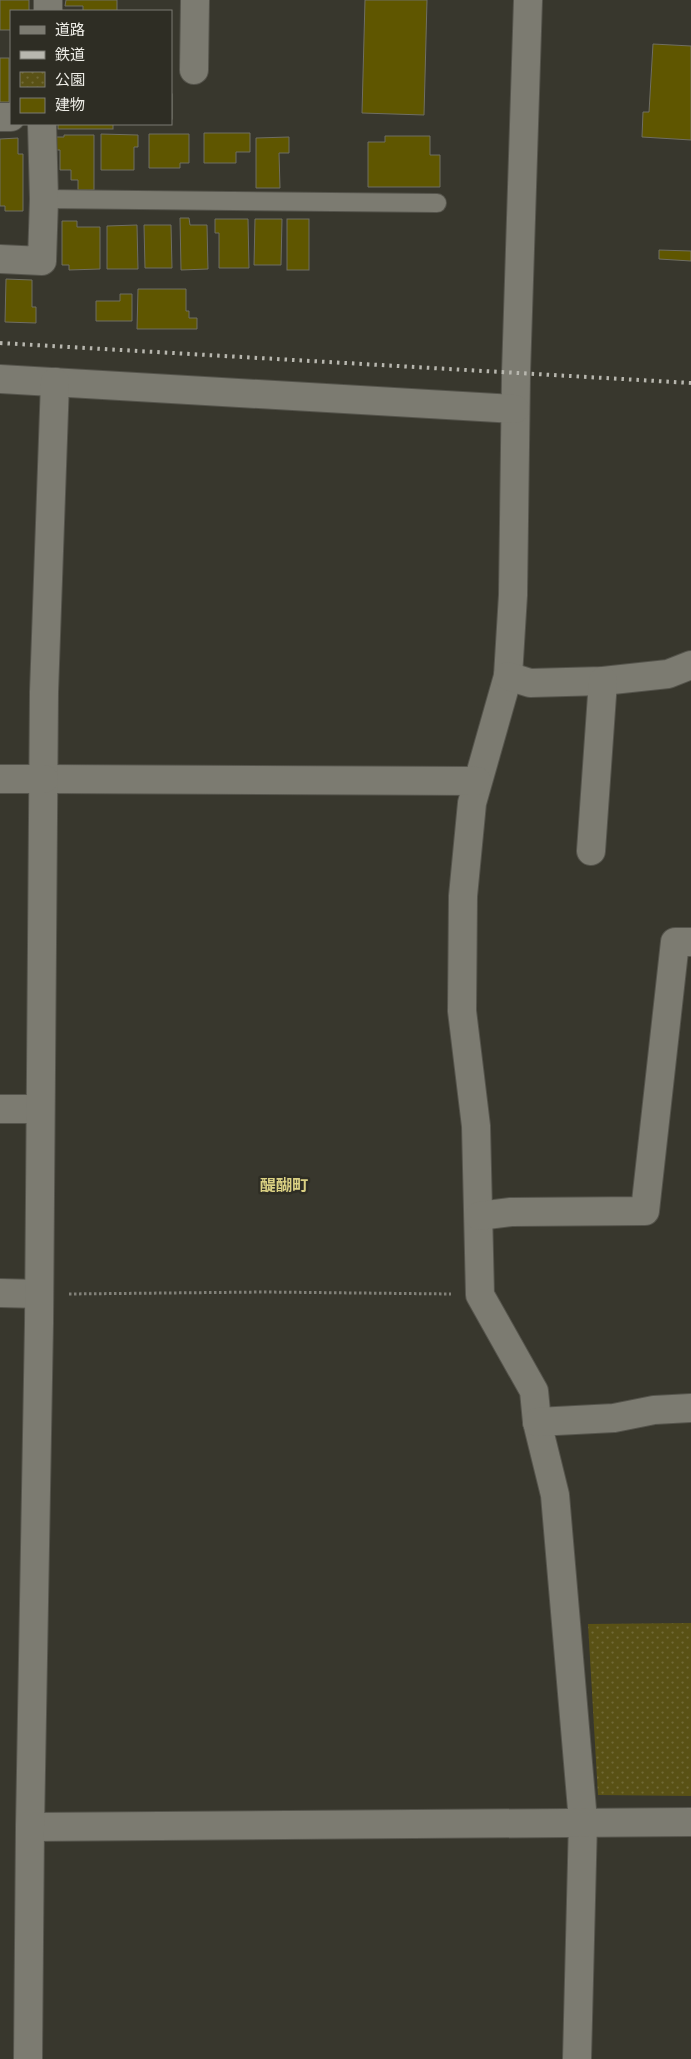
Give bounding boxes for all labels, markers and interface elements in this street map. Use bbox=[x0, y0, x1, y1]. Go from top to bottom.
legend bbox=[10, 10, 172, 125]
text: 道路 bbox=[55, 20, 85, 39]
text: 鉄道 bbox=[55, 45, 85, 64]
text: 公園 bbox=[55, 70, 85, 89]
text: 建物 bbox=[55, 95, 85, 114]
district label: 醍醐町 bbox=[260, 1175, 308, 1195]

